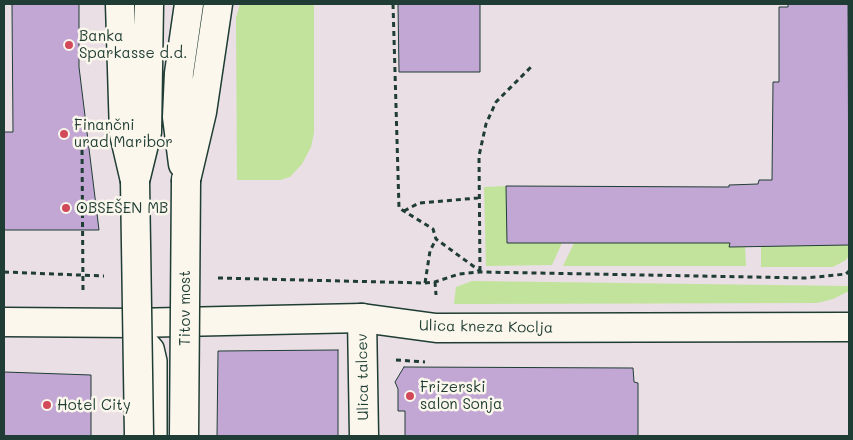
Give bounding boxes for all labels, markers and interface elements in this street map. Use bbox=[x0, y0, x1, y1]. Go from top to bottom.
place label: Banka Sparkasse d.d. bbox=[79, 27, 187, 62]
marker: Banka Sparkasse d.d. bbox=[63, 39, 75, 51]
place label: Finančni urad Maribor bbox=[74, 116, 173, 151]
marker: Finančni urad Maribor bbox=[58, 128, 70, 140]
place label: OBSEŠEN MB bbox=[76, 199, 168, 217]
marker: OBSEŠEN MB bbox=[60, 202, 72, 214]
street label: Titov most bbox=[176, 270, 194, 346]
street label: Ulica kneza Koclja bbox=[419, 317, 553, 337]
street label: Ulica talcev bbox=[353, 333, 373, 421]
place label: Frizerski salon Sonja bbox=[420, 378, 502, 413]
marker: Frizerski salon Sonja bbox=[404, 390, 416, 402]
place label: Hotel City bbox=[57, 396, 131, 414]
marker: Hotel City bbox=[41, 399, 53, 411]

